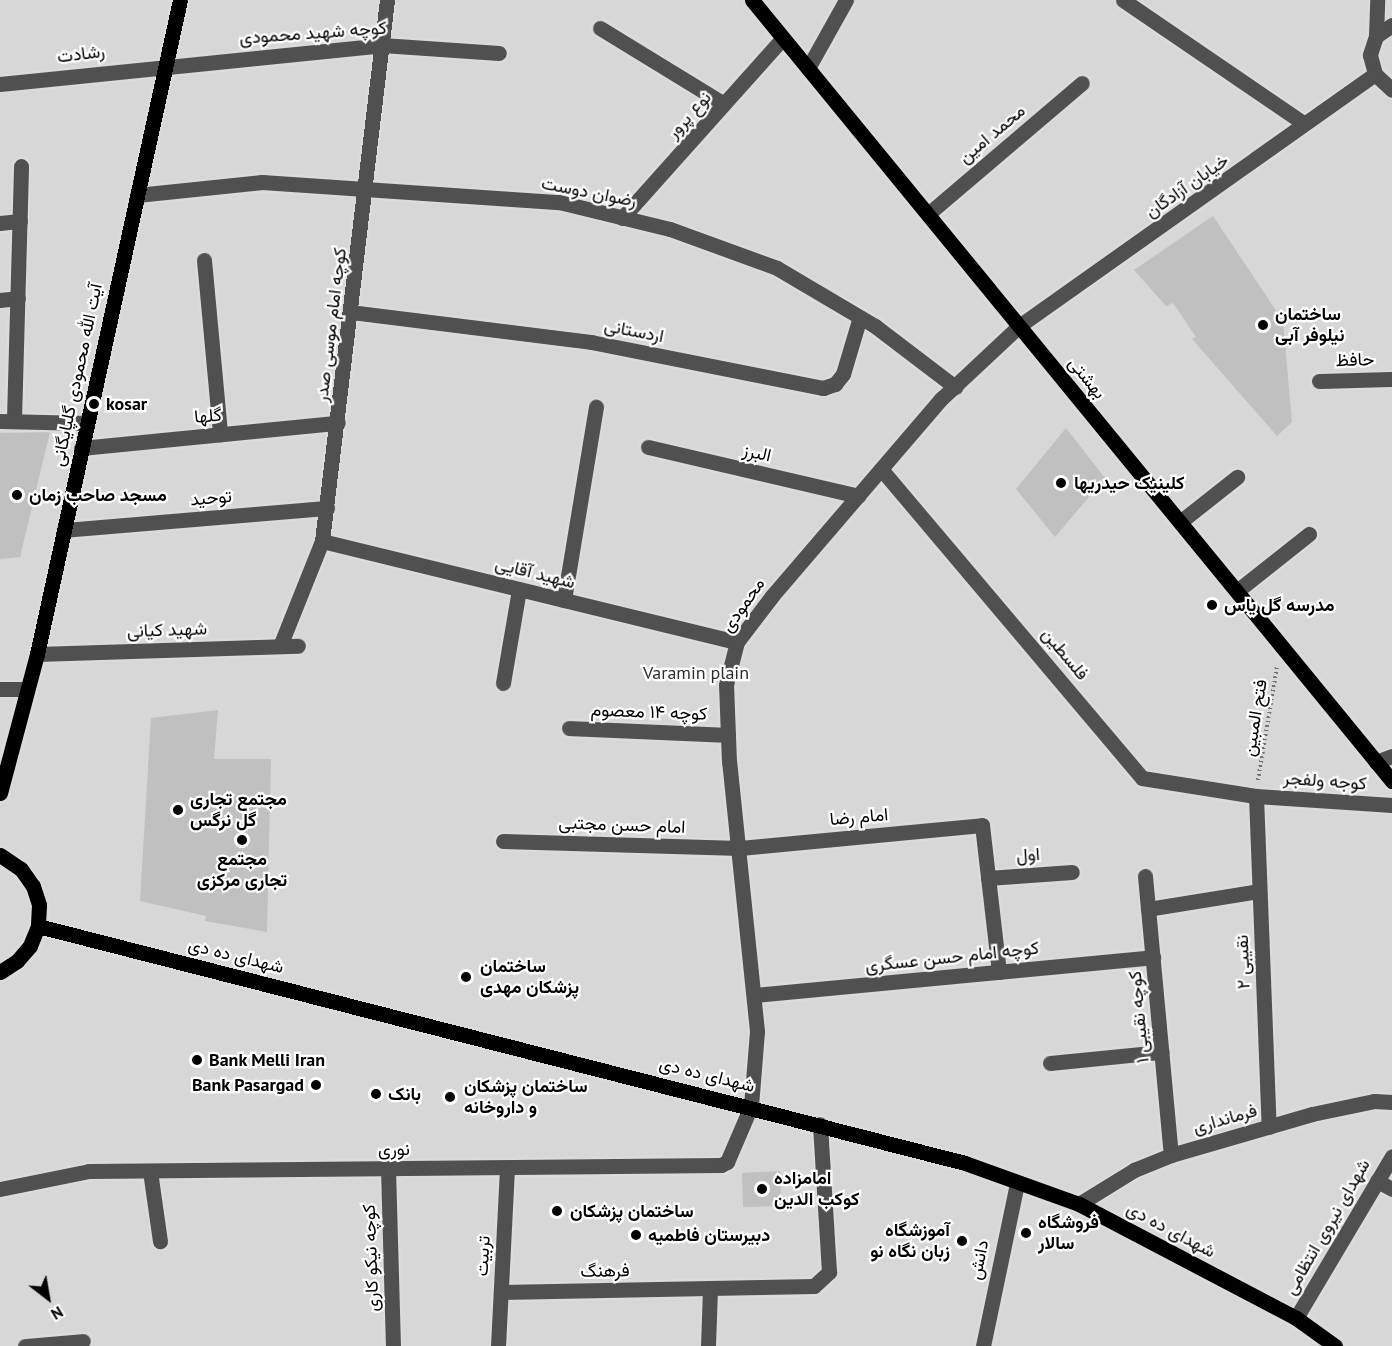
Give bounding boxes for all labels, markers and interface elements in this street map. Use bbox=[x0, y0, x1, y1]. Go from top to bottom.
street label: کوچه شهید محمودی bbox=[239, 17, 387, 49]
street label: رشادت bbox=[56, 40, 106, 68]
street label: نوع پرور bbox=[662, 87, 716, 143]
street label: محمد امین bbox=[954, 100, 1030, 168]
street label: خیابان آزادگان bbox=[1141, 149, 1233, 223]
street label: رضوان دوست bbox=[540, 172, 638, 212]
street label: کوچه امام موسی صدر bbox=[311, 247, 351, 403]
street label: آیت الله محمودی گلپایگانی bbox=[47, 282, 107, 468]
place label: ساختمان نیلوفر آبی bbox=[1275, 304, 1344, 346]
street label: اردستانی bbox=[602, 315, 666, 347]
marker: ساختمان نیلوفر آبی bbox=[1256, 318, 1270, 332]
street label: حافظ bbox=[1335, 349, 1375, 371]
street label: بهشتی bbox=[1064, 353, 1110, 403]
place label: kosar bbox=[106, 393, 147, 415]
marker: kosar bbox=[87, 397, 101, 411]
street label: گلها bbox=[193, 404, 223, 428]
street label: البرز bbox=[741, 439, 773, 467]
place label: کلینیک حیدریها bbox=[1074, 472, 1184, 494]
marker: کلینیک حیدریها bbox=[1052, 474, 1070, 492]
place label: مسجد صاحب زمان bbox=[29, 484, 167, 506]
street label: توحید bbox=[189, 485, 233, 511]
marker: مسجد صاحب زمان bbox=[10, 488, 24, 502]
street label: شهید آقایی bbox=[493, 553, 577, 593]
street label: محمودی bbox=[717, 574, 769, 636]
place label: مدرسه گل یاس bbox=[1224, 594, 1334, 616]
marker: مدرسه گل یاس bbox=[1205, 598, 1219, 612]
street label: شهید کیانی bbox=[127, 618, 207, 642]
street label: فلسطین bbox=[1037, 624, 1093, 684]
park label: Varamin plain bbox=[643, 662, 749, 684]
street label: فتح المبین bbox=[1238, 678, 1272, 758]
street label: کوچه ۱۴ معصوم bbox=[590, 699, 708, 725]
street label: کوجه ولفجر bbox=[1283, 767, 1367, 795]
place label: مجتمع تجاری گل نرگس bbox=[190, 789, 287, 832]
marker: مجتمع تجاری گل نرگس bbox=[171, 803, 185, 817]
street label: امام رضا bbox=[829, 804, 889, 830]
street label: امام حسن مجتبی bbox=[558, 812, 686, 838]
marker: مجتمع تجاری مرکزی bbox=[235, 833, 249, 847]
street label: اول bbox=[1015, 843, 1041, 867]
place label: مجتمع تجاری مرکزی bbox=[197, 849, 287, 892]
street label: شهدای ده دی bbox=[186, 934, 286, 978]
street label: نقیبی ۲ bbox=[1231, 934, 1255, 990]
street label: کوچه امام حسن عسگری bbox=[864, 937, 1040, 977]
place label: ساختمان پزشکان مهدی bbox=[480, 956, 579, 998]
marker: ساختمان پزشکان مهدی bbox=[457, 968, 475, 986]
street label: کوچه نقیبی ۱ bbox=[1124, 970, 1154, 1064]
place label: Bank Melli Iran bbox=[209, 1049, 325, 1071]
marker: Bank Melli Iran bbox=[190, 1053, 204, 1067]
street label: شهدای ده دی bbox=[657, 1053, 757, 1097]
place label: Bank Pasargad bbox=[191, 1074, 304, 1096]
place label: ساختمان پزشکان و داروخانه bbox=[464, 1076, 588, 1118]
marker: Bank Pasargad bbox=[309, 1078, 323, 1092]
place label: بانک bbox=[388, 1083, 421, 1105]
marker: بانک bbox=[369, 1087, 383, 1101]
marker: ساختمان پزشکان و داروخانه bbox=[441, 1088, 459, 1106]
street label: فرمانداری bbox=[1190, 1100, 1260, 1138]
street label: نوری bbox=[378, 1138, 410, 1160]
street label: شهدای نیروی انتظامی bbox=[1279, 1155, 1375, 1299]
place label: امامزاده کوکب الدین bbox=[774, 1168, 859, 1210]
marker: امامزاده کوکب الدین bbox=[755, 1182, 769, 1196]
street label: شهدای ده دی bbox=[1123, 1198, 1219, 1262]
place label: ساختمان پزشکان bbox=[570, 1200, 694, 1222]
marker: ساختمان پزشکان bbox=[548, 1202, 566, 1220]
street label: کوچه نیکو کاری bbox=[358, 1204, 384, 1312]
place label: فروشگاه سالار bbox=[1038, 1212, 1099, 1254]
place label: آموزشگاه زبان نگاه نو bbox=[870, 1220, 950, 1262]
place label: دبیرستان فاطمیه bbox=[648, 1224, 770, 1246]
marker: فروشگاه سالار bbox=[1019, 1226, 1033, 1240]
marker: دبیرستان فاطمیه bbox=[629, 1228, 643, 1242]
marker: آموزشگاه زبان نگاه نو bbox=[955, 1234, 969, 1248]
street label: تربیت bbox=[471, 1235, 495, 1277]
street label: دانش bbox=[965, 1238, 993, 1282]
street label: فرهنگ bbox=[580, 1260, 630, 1282]
north arrow bbox=[18, 1268, 78, 1328]
text: N bbox=[48, 1302, 67, 1325]

